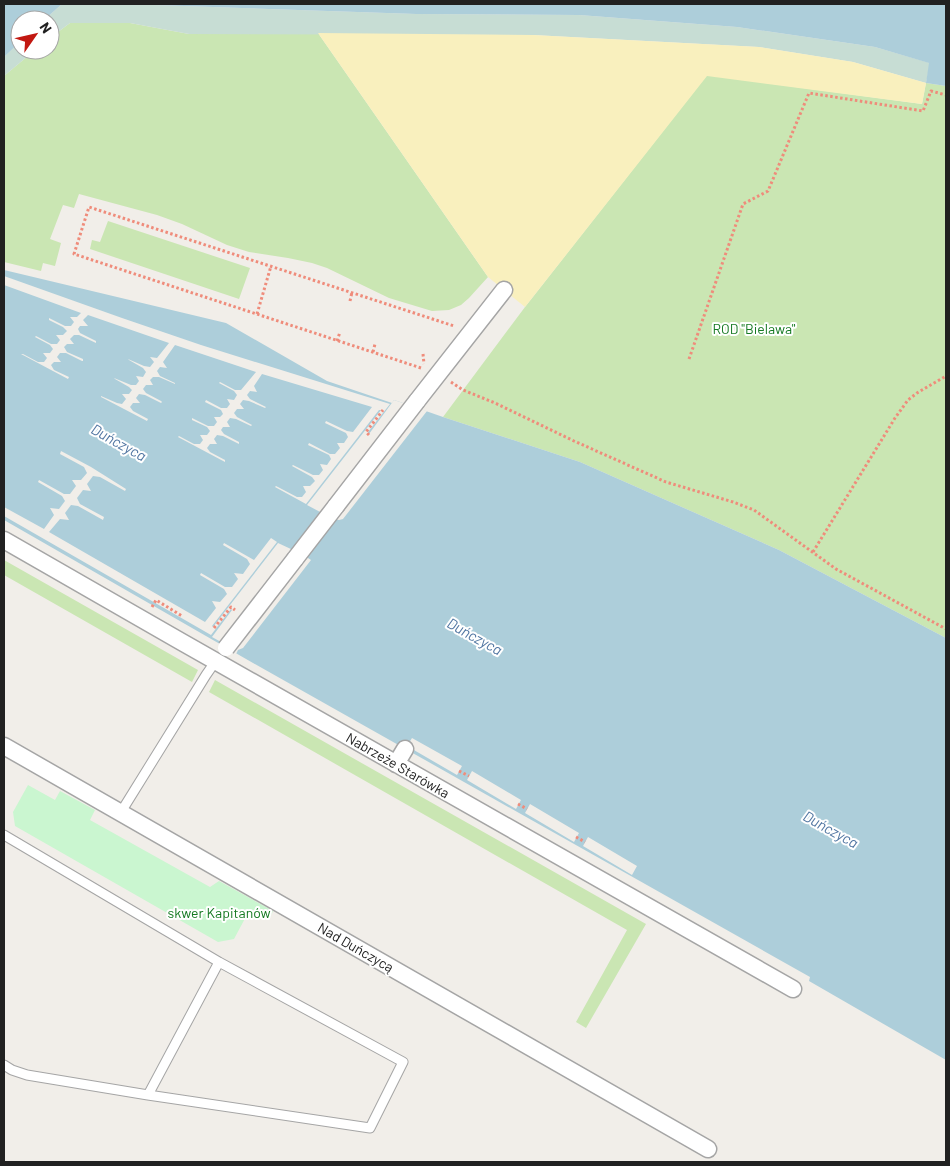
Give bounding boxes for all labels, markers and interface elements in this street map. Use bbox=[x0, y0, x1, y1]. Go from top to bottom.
north arrow bbox=[10, 10, 60, 60]
text: N bbox=[37, 19, 56, 36]
park label: ROD "Bielawa" bbox=[713, 320, 796, 337]
water label: Duńczyca bbox=[88, 419, 150, 465]
water label: Duńczyca bbox=[444, 613, 506, 659]
street label: Nabrzeże Starówka bbox=[343, 729, 453, 801]
water label: Duńczyca bbox=[800, 806, 862, 852]
park label: skwer Kapitanów bbox=[168, 904, 270, 921]
street label: Nad Duńczycą bbox=[315, 918, 397, 976]

